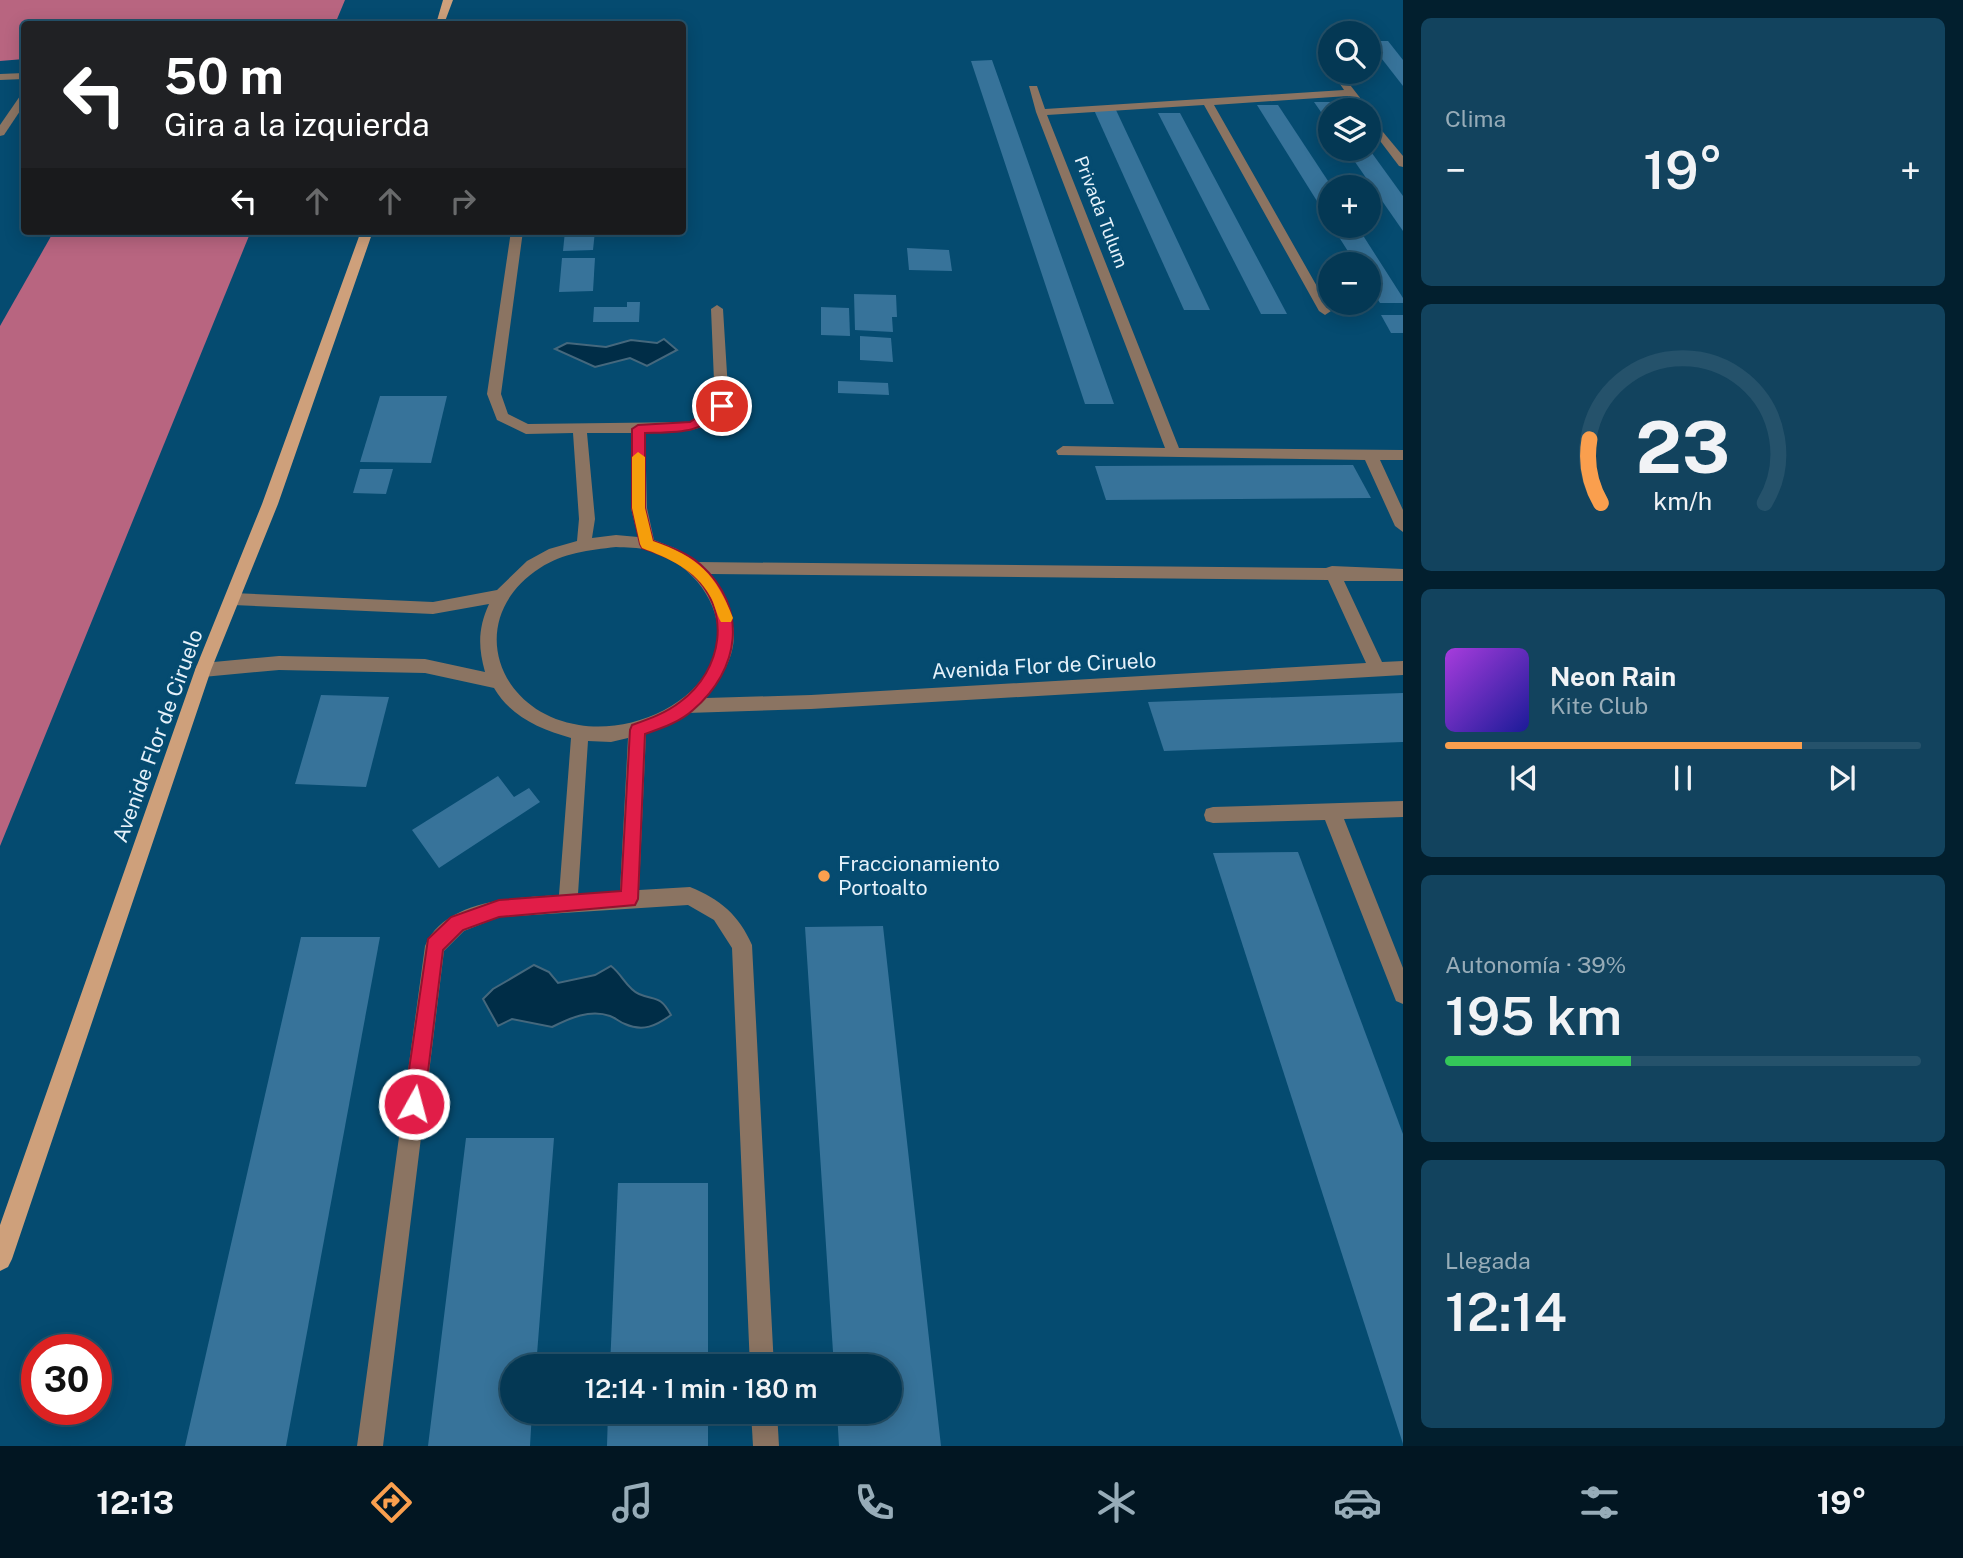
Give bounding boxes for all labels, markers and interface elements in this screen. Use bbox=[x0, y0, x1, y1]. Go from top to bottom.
map controls bbox=[1318, 21, 1381, 315]
button: search bbox=[1318, 21, 1381, 84]
text: 50 m bbox=[164, 47, 284, 105]
icon: left bbox=[49, 49, 140, 140]
button: layers bbox=[1318, 98, 1381, 161]
text: Clima bbox=[1445, 105, 1506, 132]
text: Gira a la izquierda bbox=[164, 106, 430, 143]
text: 19° bbox=[1643, 140, 1723, 201]
text: − bbox=[1445, 148, 1466, 193]
text: + bbox=[1900, 148, 1921, 193]
street label: Privada Tulum bbox=[1070, 153, 1132, 271]
button: + bbox=[1318, 175, 1381, 238]
icon: left bbox=[225, 182, 263, 220]
icon: ahead bbox=[298, 182, 336, 220]
icon: ahead bbox=[371, 182, 409, 220]
icon: right bbox=[444, 182, 482, 220]
button: − bbox=[1318, 252, 1381, 315]
pin bbox=[692, 376, 752, 436]
icon: arrive bbox=[703, 387, 741, 425]
text: 23 bbox=[1636, 405, 1730, 490]
text: km/h bbox=[1654, 486, 1712, 516]
street label: Avenide Flor de Ciruelo bbox=[107, 626, 208, 846]
street label: Avenida Flor de Ciruelo bbox=[931, 647, 1157, 684]
text: Neon Rain bbox=[1550, 661, 1676, 692]
text: Kite Club bbox=[1550, 692, 1648, 719]
icon: previous bbox=[1505, 759, 1543, 797]
icon: pause bbox=[1664, 759, 1702, 797]
icon: next bbox=[1823, 759, 1861, 797]
place label: Fraccionamiento Portoalto bbox=[838, 851, 1000, 900]
marker: Fraccionamiento Portoalto bbox=[816, 868, 832, 884]
text: Autonomía · 39% bbox=[1445, 951, 1626, 978]
text: 195 km bbox=[1445, 986, 1622, 1047]
position arrow bbox=[377, 1067, 451, 1141]
text: Llegada bbox=[1445, 1247, 1531, 1274]
text: 12:14 bbox=[1445, 1282, 1567, 1343]
speed limit sign: 30 bbox=[21, 1334, 112, 1425]
text: 12:14 · 1 min · 180 m bbox=[584, 1373, 818, 1404]
icon: directions bbox=[367, 1478, 416, 1527]
icon: music bbox=[608, 1478, 657, 1527]
icon: phone bbox=[850, 1478, 899, 1527]
icon: climate bbox=[1092, 1478, 1141, 1527]
icon: car bbox=[1333, 1478, 1382, 1527]
icon: filters bbox=[1575, 1478, 1624, 1527]
text: 12:13 bbox=[96, 1484, 174, 1521]
text: 19° bbox=[1817, 1484, 1867, 1521]

